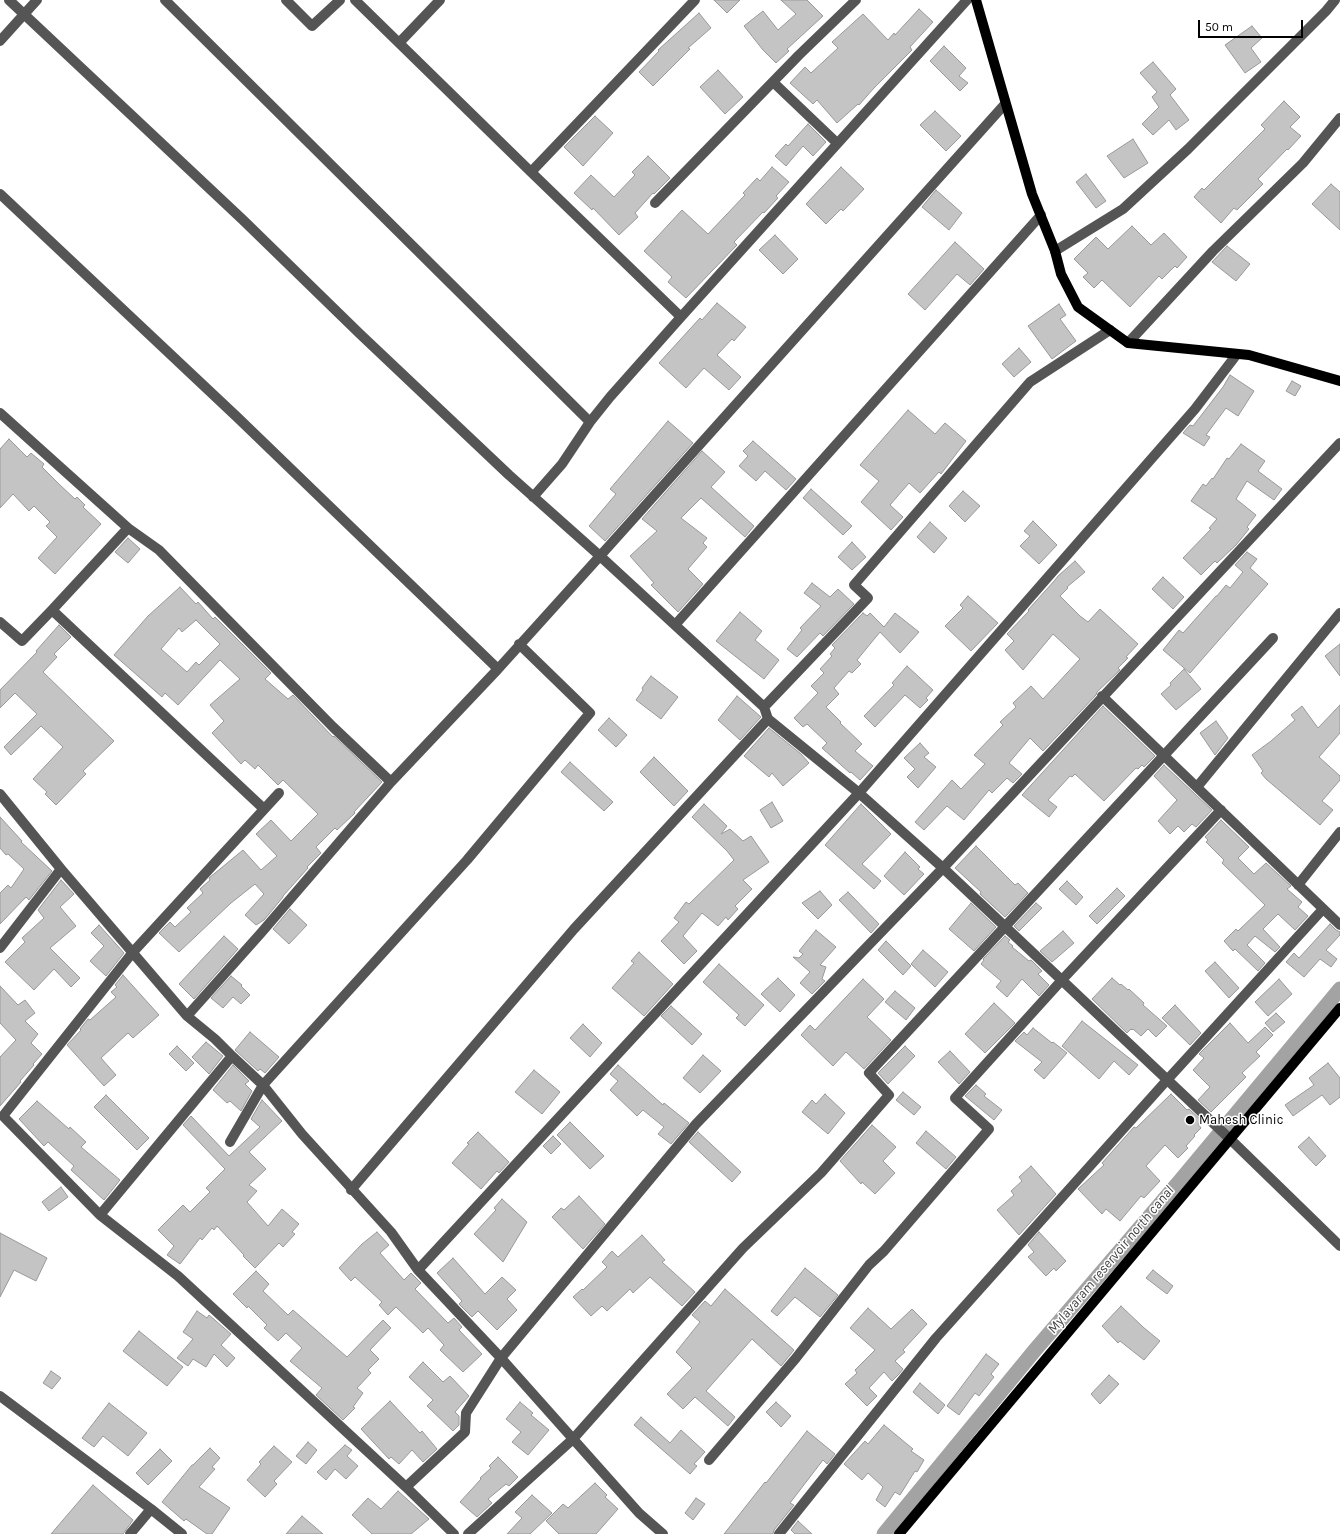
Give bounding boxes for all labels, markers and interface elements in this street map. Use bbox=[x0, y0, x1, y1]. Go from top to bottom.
scale bar bbox=[1200, 12, 1305, 38]
text: 50 m bbox=[1205, 20, 1233, 34]
place label: Mahesh Clinic bbox=[1199, 1112, 1283, 1128]
marker: Mahesh Clinic bbox=[1184, 1114, 1196, 1126]
water label: Mylavaram reservoir north canal bbox=[1044, 1183, 1178, 1337]

